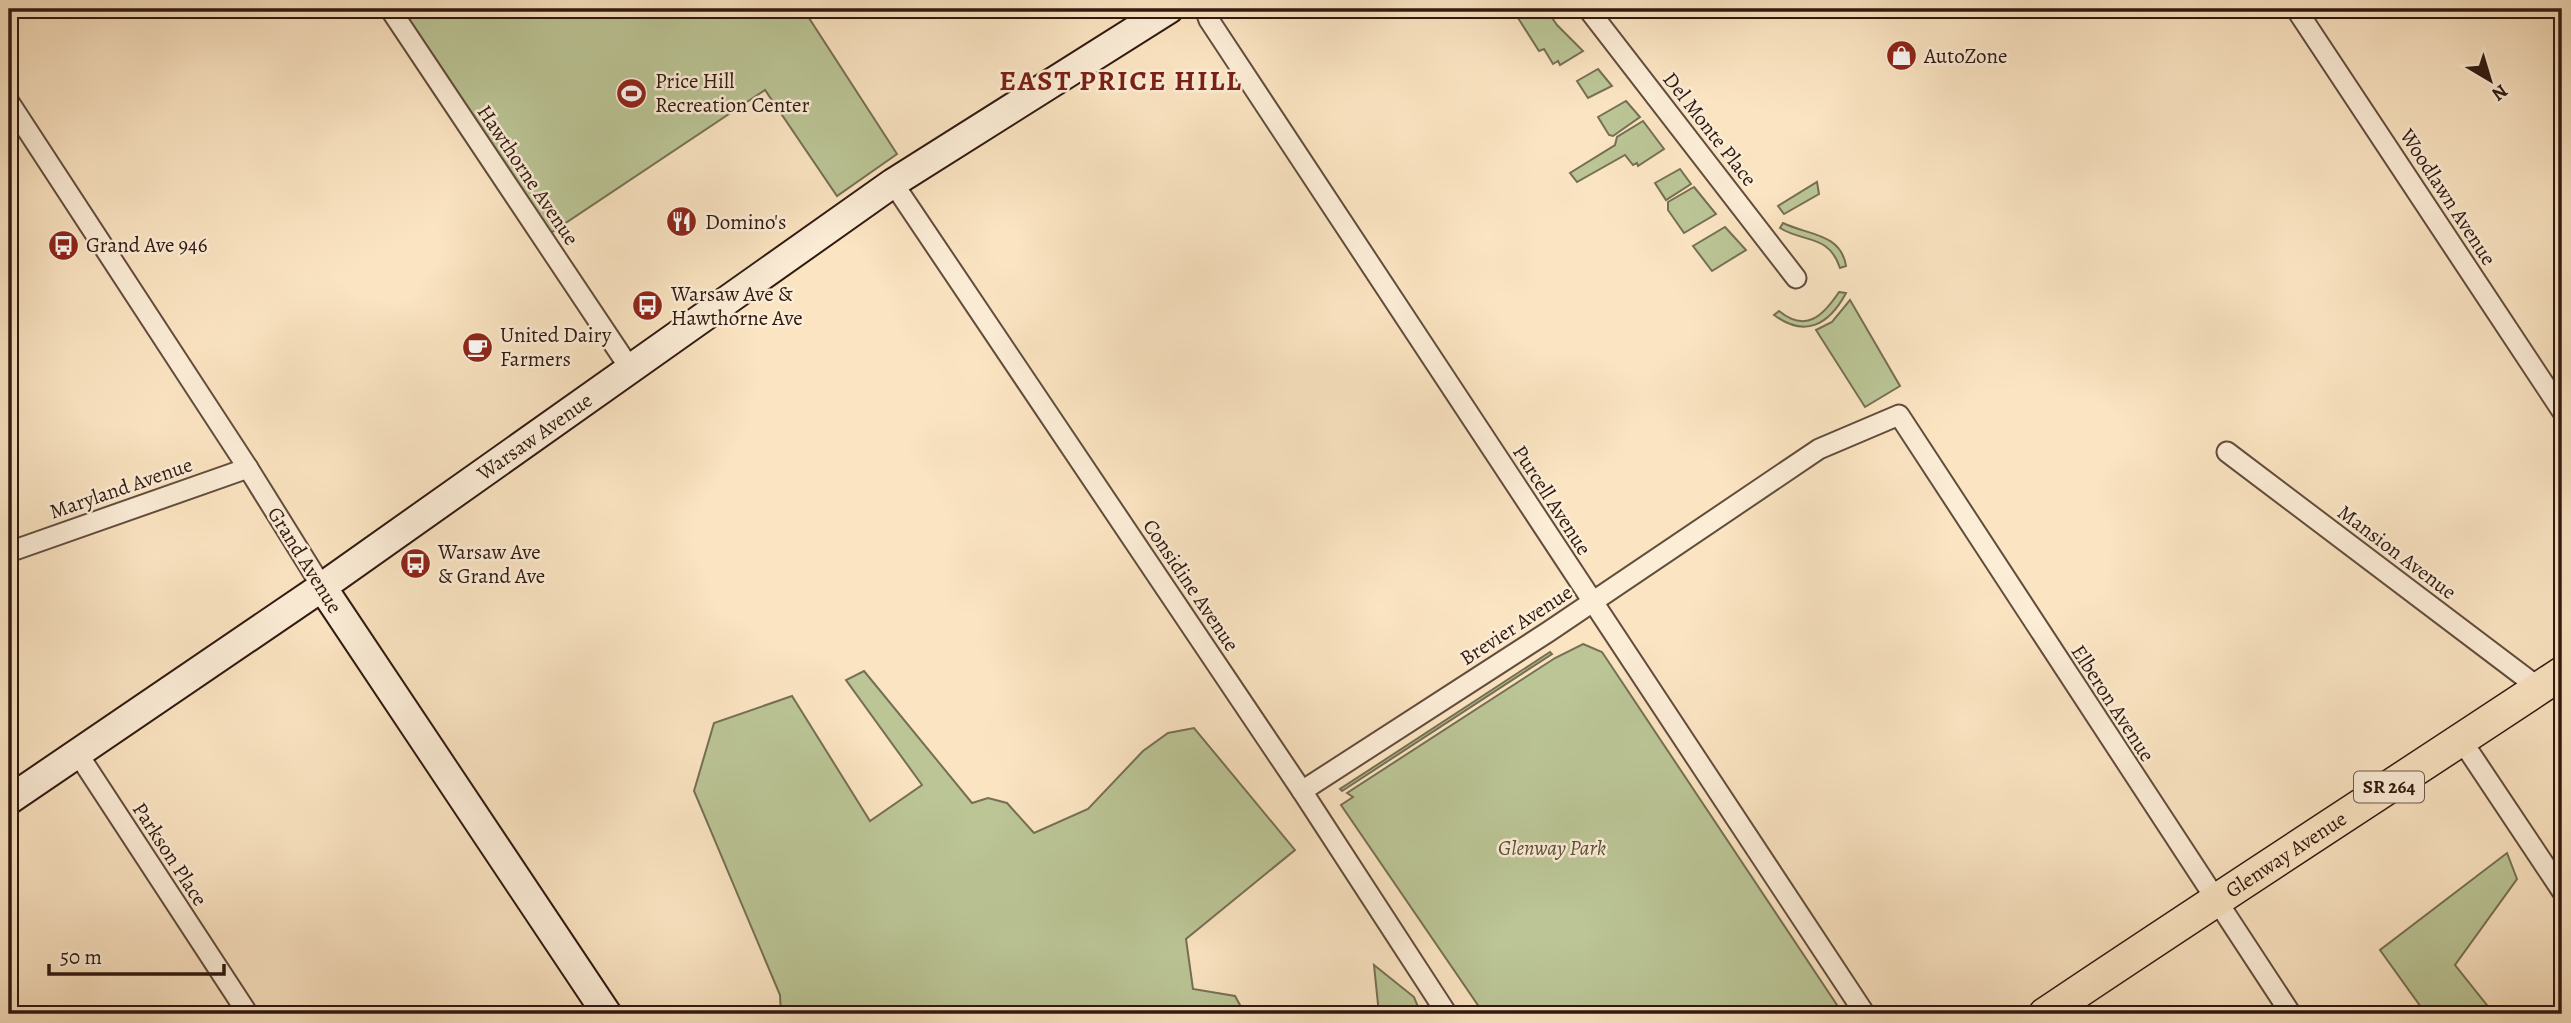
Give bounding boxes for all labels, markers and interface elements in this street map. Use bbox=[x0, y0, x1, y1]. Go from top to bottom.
shop icon: AutoZone bbox=[1884, 39, 1918, 73]
place label: AutoZone bbox=[1923, 42, 2007, 70]
north arrow bbox=[2456, 46, 2526, 116]
district label: EAST PRICE HILL bbox=[999, 62, 1243, 100]
street label: Del Monte Place bbox=[1657, 66, 1763, 192]
place label: Price Hill Recreation Center bbox=[655, 67, 810, 119]
sports icon: Price Hill Recreation Center bbox=[615, 76, 649, 110]
text: N bbox=[2486, 78, 2513, 107]
street label: Hawthorne Avenue bbox=[471, 99, 585, 251]
street label: Woodlawn Avenue bbox=[2393, 122, 2503, 271]
restaurant icon: Domino's bbox=[665, 205, 699, 239]
place label: Domino's bbox=[705, 208, 786, 236]
bus stop icon: Grand Ave 946 bbox=[46, 228, 80, 262]
place label: Grand Ave 946 bbox=[86, 231, 208, 259]
place label: Warsaw Ave & Hawthorne Ave bbox=[670, 280, 803, 332]
bus stop icon: Warsaw Ave & Hawthorne Ave bbox=[631, 289, 665, 323]
place label: United Dairy Farmers bbox=[500, 321, 612, 373]
cafe icon: United Dairy Farmers bbox=[460, 330, 494, 364]
street label: Warsaw Avenue bbox=[470, 386, 598, 488]
street label: Purcell Avenue bbox=[1506, 440, 1598, 560]
street label: Maryland Avenue bbox=[46, 450, 196, 526]
street label: Mansion Avenue bbox=[2332, 498, 2462, 606]
street label: Grand Avenue bbox=[261, 501, 349, 619]
street label: Considine Avenue bbox=[1136, 513, 1246, 657]
place label: Warsaw Ave & Grand Ave bbox=[437, 538, 545, 590]
bus stop icon: Warsaw Ave & Grand Ave bbox=[398, 547, 432, 581]
street label: Brevier Avenue bbox=[1454, 578, 1578, 672]
street label: Elberon Avenue bbox=[2065, 639, 2161, 767]
road number: SR 264 bbox=[2354, 772, 2424, 802]
street label: Parkson Place bbox=[126, 797, 214, 911]
street label: Glenway Avenue bbox=[2220, 804, 2352, 904]
park label: Glenway Park bbox=[1498, 834, 1606, 862]
scale bar bbox=[49, 932, 224, 976]
text: 50 m bbox=[60, 943, 102, 971]

